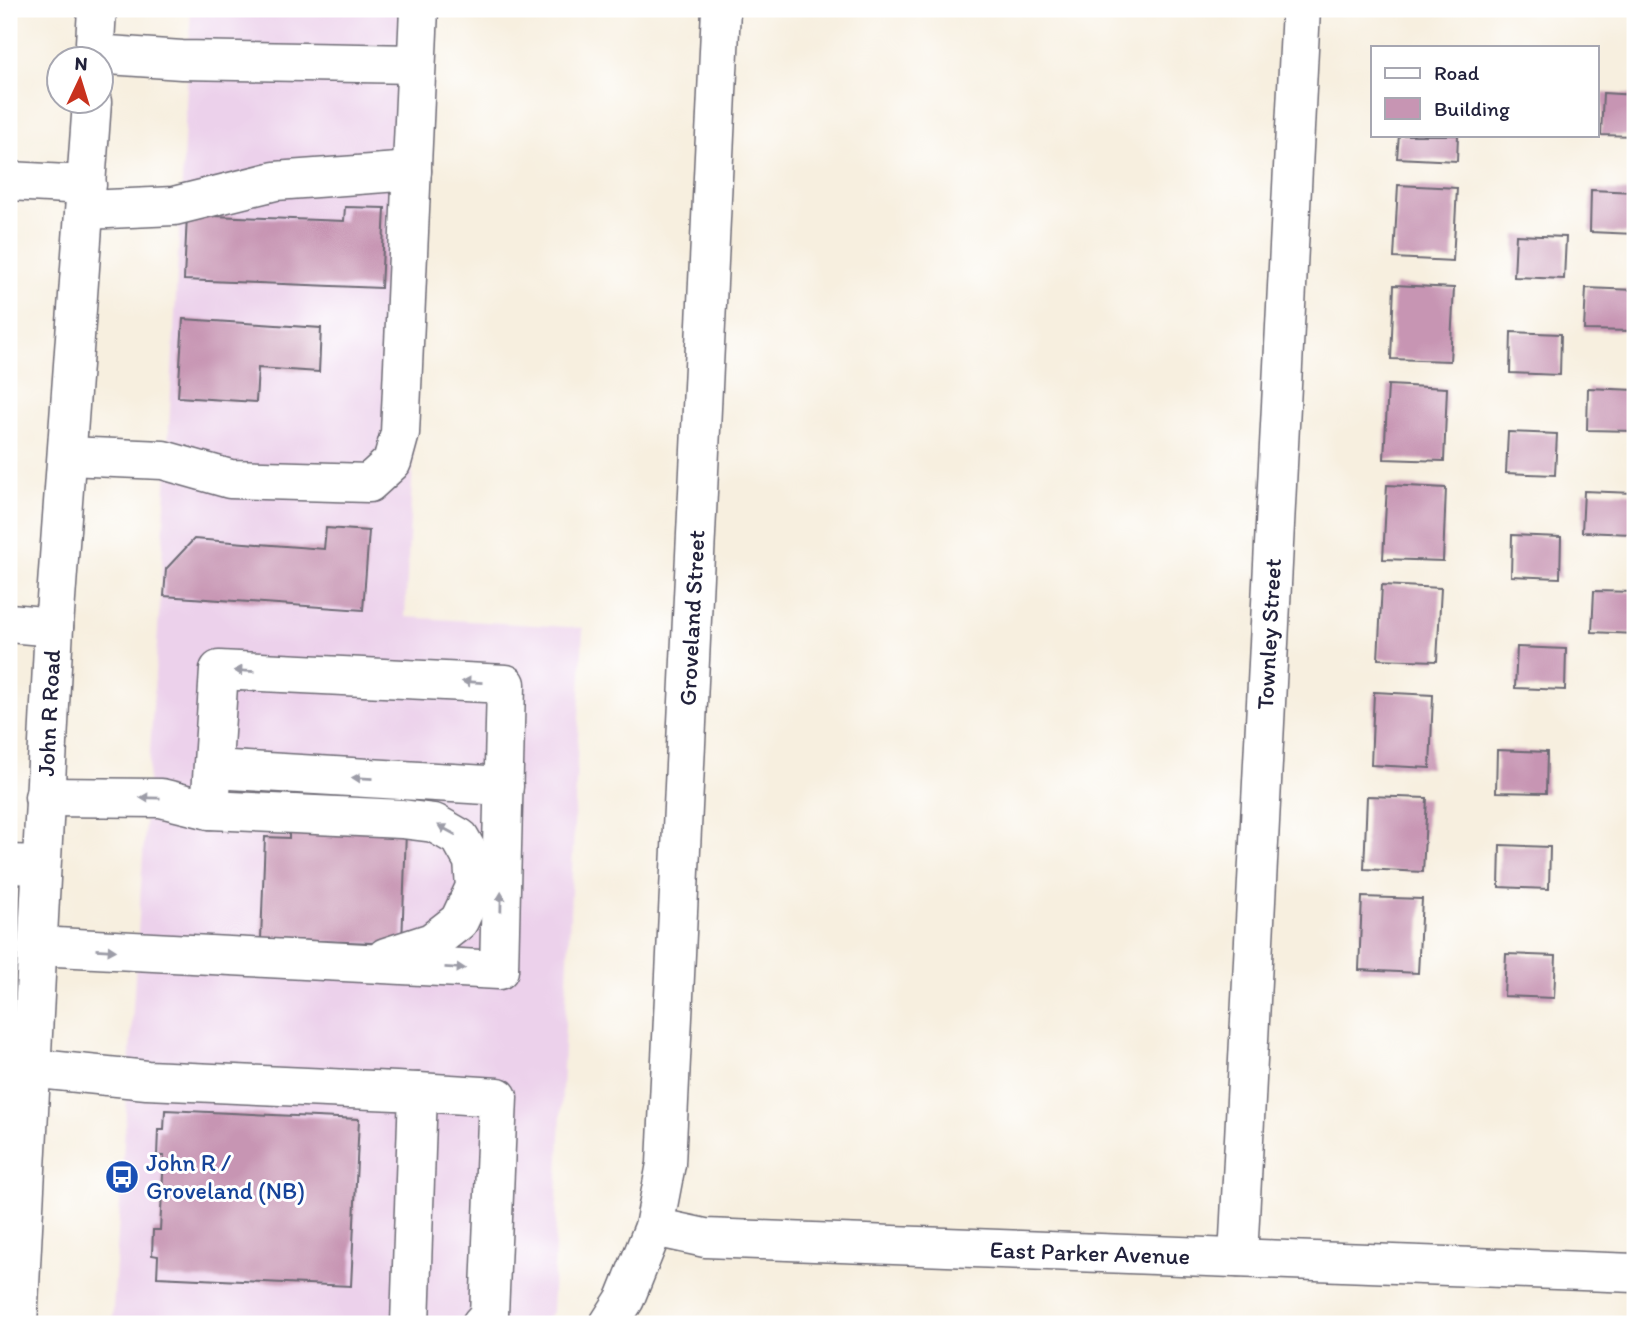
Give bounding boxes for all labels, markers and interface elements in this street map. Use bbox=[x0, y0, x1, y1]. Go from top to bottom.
north arrow bbox=[46, 46, 116, 116]
legend bbox=[1371, 46, 1598, 136]
text: N bbox=[74, 52, 88, 75]
text: Road bbox=[1434, 60, 1480, 85]
text: Building bbox=[1434, 96, 1510, 121]
street label: Groveland Street bbox=[672, 529, 711, 707]
street label: Townley Street bbox=[1250, 558, 1287, 710]
street label: John R Road bbox=[31, 649, 66, 777]
one-way arrow bbox=[233, 665, 255, 676]
one-way arrow bbox=[460, 676, 482, 687]
one-way arrow bbox=[351, 772, 373, 783]
one-way arrow bbox=[139, 792, 161, 804]
one-way arrow bbox=[437, 824, 456, 836]
one-way arrow bbox=[495, 890, 507, 912]
one-way arrow bbox=[95, 945, 117, 956]
one-way arrow bbox=[444, 962, 466, 973]
place label: John R / Groveland (NB) bbox=[146, 1148, 305, 1205]
bus stop icon: John R / Groveland (NB) bbox=[103, 1158, 141, 1196]
street label: East Parker Avenue bbox=[989, 1235, 1191, 1270]

